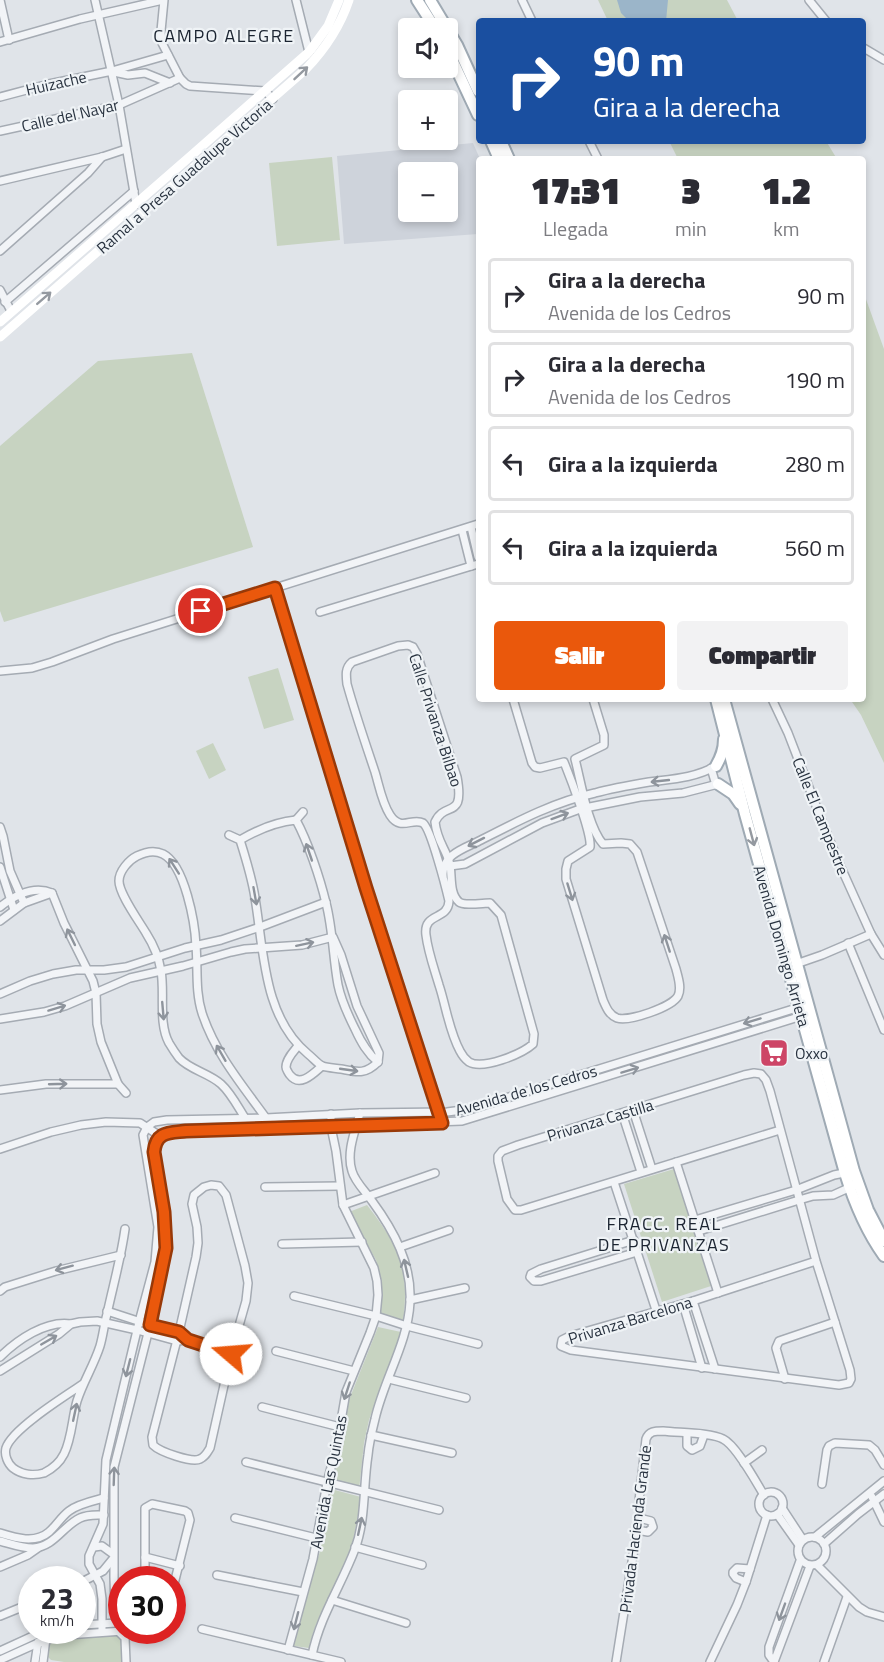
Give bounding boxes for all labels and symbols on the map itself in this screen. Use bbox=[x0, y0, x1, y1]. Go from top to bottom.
district label: CAMPO ALEGRE bbox=[153, 22, 295, 49]
street label: Huizache bbox=[23, 64, 89, 102]
one-way arrow bbox=[294, 66, 309, 80]
street label: Calle del Nayar bbox=[19, 92, 122, 138]
street label: Ramal a Presa Guadalupe Victoria bbox=[91, 93, 277, 259]
one-way arrow bbox=[36, 291, 51, 305]
pin bbox=[175, 585, 226, 636]
street label: Calle Privanza Bilbao bbox=[403, 650, 469, 790]
street label: Calle El Campestre bbox=[786, 754, 856, 878]
one-way arrow bbox=[650, 776, 670, 787]
one-way arrow bbox=[550, 810, 569, 821]
one-way arrow bbox=[746, 827, 758, 846]
one-way arrow bbox=[467, 837, 485, 849]
one-way arrow bbox=[303, 843, 314, 862]
one-way arrow bbox=[168, 859, 180, 875]
street label: Avenida Domingo Arrieta bbox=[747, 862, 817, 1030]
one-way arrow bbox=[565, 882, 576, 901]
one-way arrow bbox=[250, 886, 261, 906]
one-way arrow bbox=[65, 928, 76, 946]
one-way arrow bbox=[661, 934, 672, 953]
one-way arrow bbox=[295, 937, 314, 949]
one-way arrow bbox=[158, 1000, 169, 1020]
one-way arrow bbox=[47, 1002, 66, 1013]
one-way arrow bbox=[743, 1016, 762, 1027]
supermarket icon: Oxxo bbox=[758, 1037, 790, 1069]
place label: Oxxo bbox=[795, 1041, 828, 1065]
one-way arrow bbox=[214, 1045, 226, 1062]
street label: Avenida de los Cedros bbox=[452, 1058, 600, 1122]
one-way arrow bbox=[620, 1064, 639, 1075]
one-way arrow bbox=[338, 1065, 358, 1076]
one-way arrow bbox=[48, 1078, 68, 1089]
street label: Privanza Castilla bbox=[544, 1092, 656, 1148]
district label: FRACC. REAL DE PRIVANZAS bbox=[598, 1210, 730, 1258]
one-way arrow bbox=[400, 1259, 411, 1279]
one-way arrow bbox=[55, 1263, 74, 1275]
street label: Privanza Barcelona bbox=[565, 1290, 695, 1350]
position arrow bbox=[199, 1322, 263, 1386]
one-way arrow bbox=[40, 1333, 57, 1345]
one-way arrow bbox=[121, 1358, 133, 1377]
one-way arrow bbox=[341, 1381, 352, 1400]
one-way arrow bbox=[70, 1403, 81, 1423]
street label: Avenida Las Quintas bbox=[303, 1413, 353, 1551]
street label: Privada Hacienda Grande bbox=[613, 1444, 657, 1614]
one-way arrow bbox=[108, 1466, 119, 1486]
one-way arrow bbox=[355, 1517, 367, 1536]
speed limit sign: 30 bbox=[108, 1566, 186, 1644]
one-way arrow bbox=[775, 1602, 786, 1621]
one-way arrow bbox=[289, 1612, 301, 1631]

